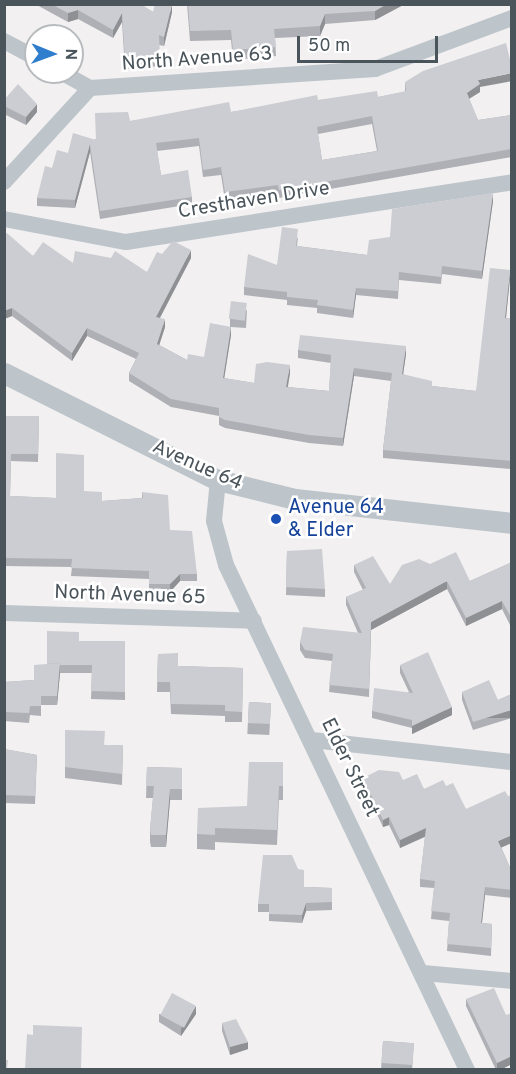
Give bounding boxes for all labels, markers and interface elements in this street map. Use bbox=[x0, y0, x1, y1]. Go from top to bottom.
north arrow bbox=[24, 24, 84, 84]
scale bar bbox=[300, 24, 441, 62]
text: 50 m bbox=[308, 35, 350, 58]
street label: North Avenue 63 bbox=[120, 43, 274, 77]
text: N bbox=[60, 48, 80, 60]
street label: Cresthaven Drive bbox=[176, 177, 332, 225]
street label: Avenue 64 bbox=[148, 436, 246, 496]
place label: Avenue 64 & Elder bbox=[288, 496, 384, 543]
marker: Avenue 64 & Elder bbox=[269, 512, 283, 526]
street label: North Avenue 65 bbox=[53, 581, 207, 611]
street label: Elder Street bbox=[315, 715, 383, 821]

